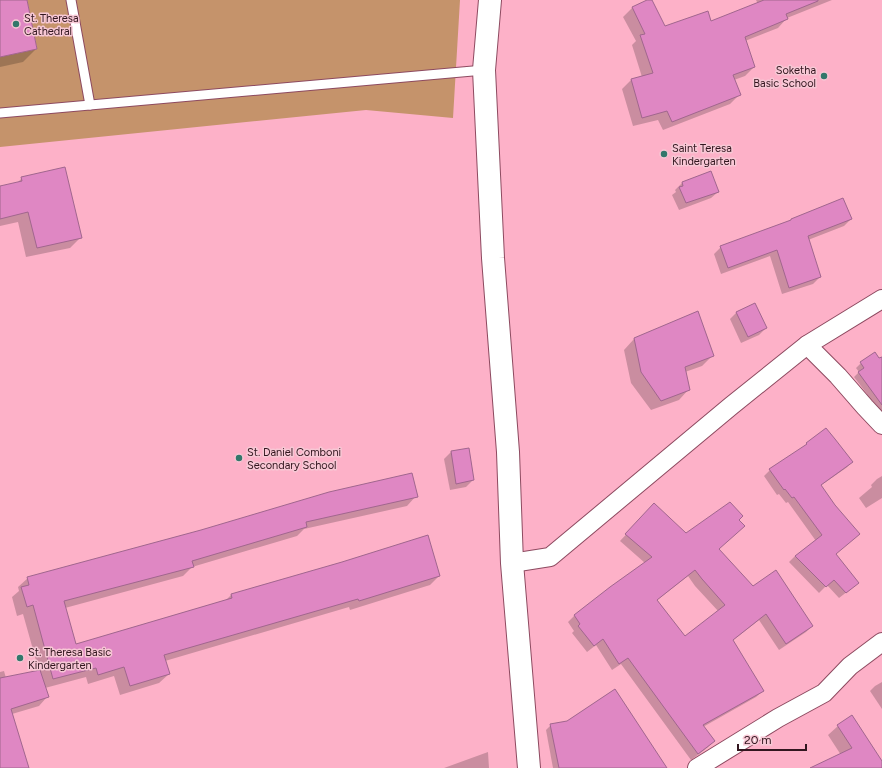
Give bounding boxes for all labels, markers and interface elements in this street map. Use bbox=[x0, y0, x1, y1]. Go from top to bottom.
place label: St. Theresa Cathedral bbox=[24, 12, 79, 38]
marker: St. Theresa Cathedral bbox=[11, 19, 21, 29]
place label: Soketha Basic School bbox=[753, 64, 816, 90]
marker: Soketha Basic School bbox=[819, 71, 829, 81]
place label: Saint Teresa Kindergarten bbox=[672, 142, 736, 168]
marker: Saint Teresa Kindergarten bbox=[659, 149, 669, 159]
place label: St. Daniel Comboni Secondary School bbox=[247, 446, 341, 472]
marker: St. Daniel Comboni Secondary School bbox=[234, 453, 244, 463]
place label: St. Theresa Basic Kindergarten bbox=[28, 646, 111, 672]
marker: St. Theresa Basic Kindergarten bbox=[15, 653, 25, 663]
scale bar bbox=[738, 726, 806, 752]
text: 20 m bbox=[744, 733, 772, 747]

